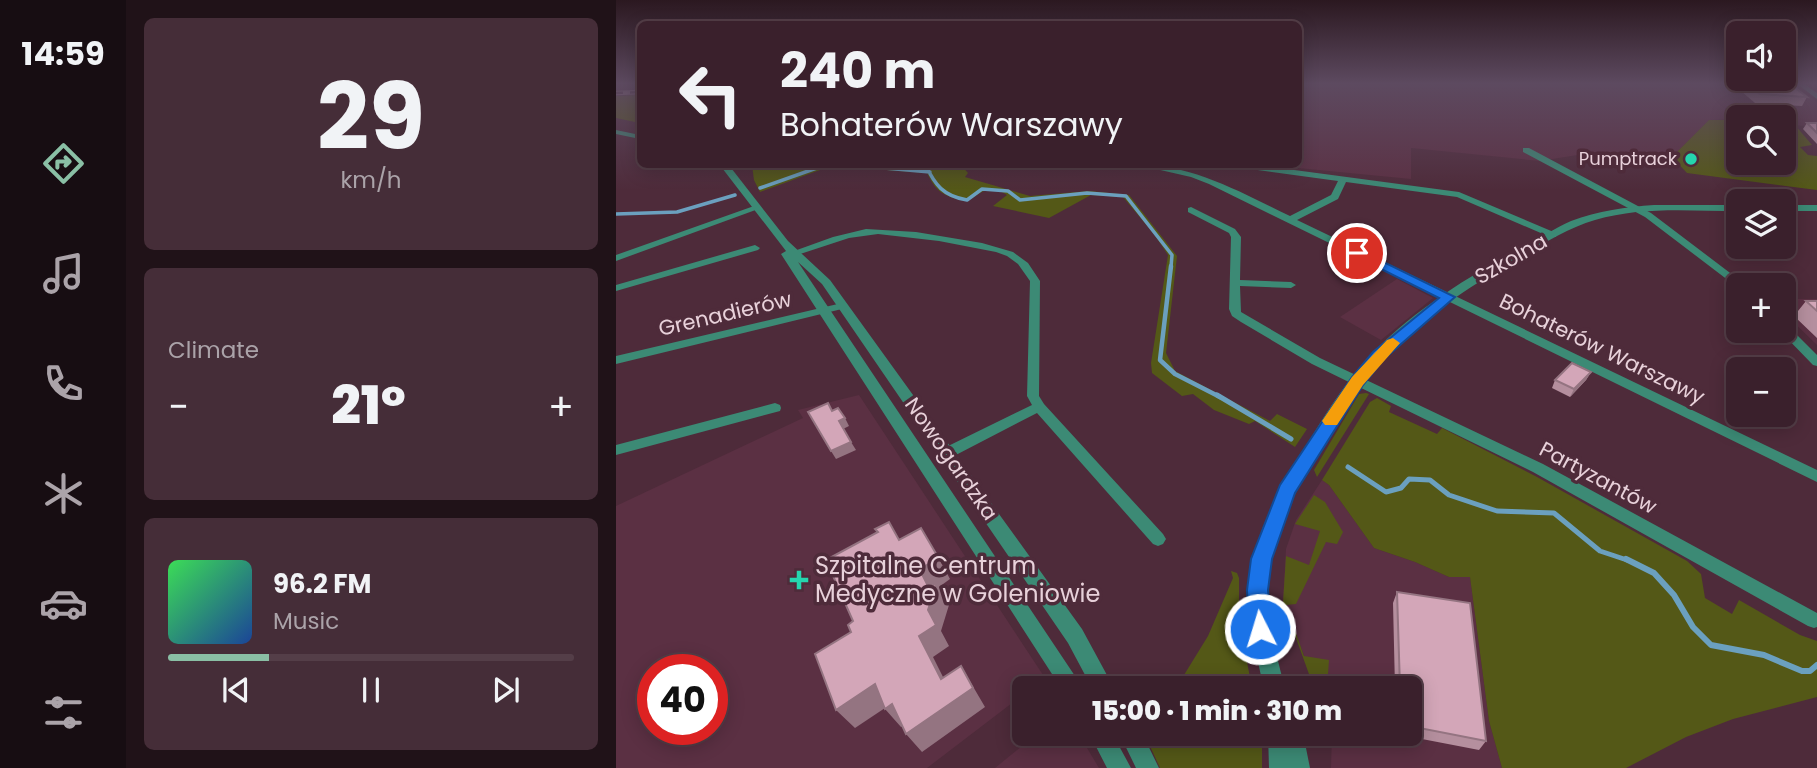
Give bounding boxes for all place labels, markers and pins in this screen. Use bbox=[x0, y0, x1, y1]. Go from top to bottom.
place label: Pumptrack bbox=[1579, 146, 1678, 171]
marker: Pumptrack bbox=[1683, 151, 1699, 167]
pin bbox=[1327, 223, 1387, 283]
place label: Szpitalne Centrum Medyczne w Goleniowie bbox=[815, 549, 1100, 610]
marker: Szpitalne Centrum Medyczne w Goleniowie bbox=[789, 570, 809, 590]

